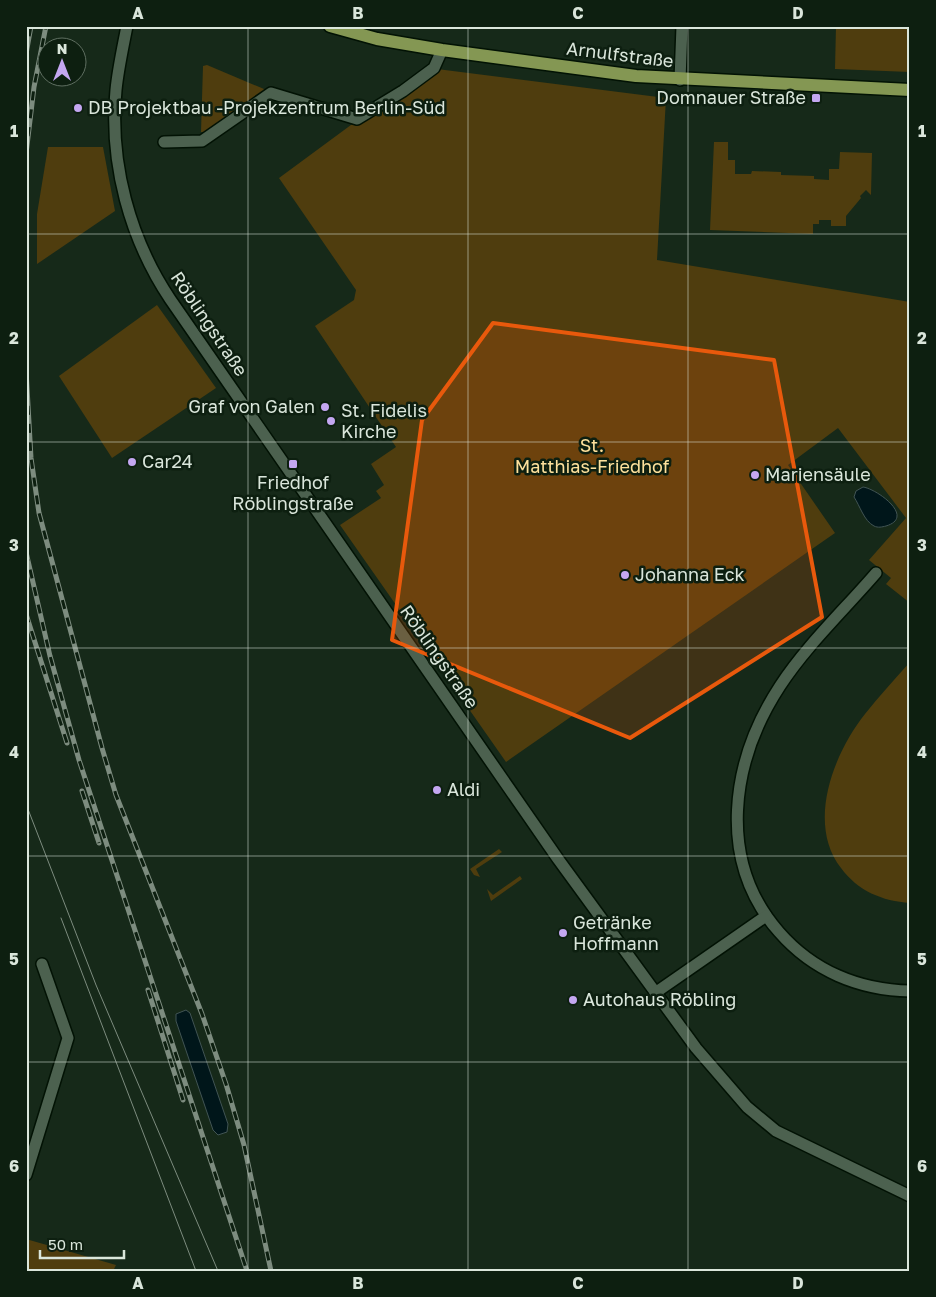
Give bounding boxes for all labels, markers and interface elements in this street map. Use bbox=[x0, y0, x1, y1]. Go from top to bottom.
text: A bbox=[132, 3, 144, 23]
text: B bbox=[352, 3, 364, 23]
text: C bbox=[572, 3, 584, 23]
text: D bbox=[792, 3, 804, 23]
street label: Arnulfstraße bbox=[565, 37, 675, 71]
north arrow bbox=[38, 38, 88, 88]
text: N bbox=[57, 40, 67, 57]
place label: Domnauer Straße bbox=[656, 86, 806, 108]
marker: Domnauer Straße bbox=[810, 92, 822, 104]
place label: DB Projektbau -Projekzentrum Berlin-Süd bbox=[88, 96, 445, 118]
marker: DB Projektbau -Projekzentrum Berlin-Süd bbox=[72, 102, 84, 114]
text: 1 bbox=[10, 121, 18, 141]
text: 1 bbox=[918, 121, 926, 141]
street label: Röblingstraße bbox=[167, 267, 253, 380]
text: 2 bbox=[9, 328, 19, 348]
text: 2 bbox=[917, 328, 927, 348]
place label: Graf von Galen bbox=[188, 395, 315, 417]
place label: St. Fidelis Kirche bbox=[341, 399, 427, 442]
marker: Graf von Galen bbox=[319, 401, 331, 413]
marker: St. Fidelis Kirche bbox=[325, 415, 337, 427]
park label: St. Matthias-Friedhof bbox=[515, 434, 670, 477]
place label: Car24 bbox=[142, 450, 193, 472]
marker: Car24 bbox=[126, 456, 138, 468]
marker: Friedhof Röblingstraße bbox=[287, 458, 299, 470]
place label: Mariensäule bbox=[765, 463, 871, 485]
marker: Mariensäule bbox=[749, 469, 761, 481]
place label: Friedhof Röblingstraße bbox=[232, 471, 354, 514]
text: 3 bbox=[9, 535, 19, 555]
text: 3 bbox=[917, 535, 927, 555]
place label: Johanna Eck bbox=[635, 563, 745, 585]
marker: Johanna Eck bbox=[619, 569, 631, 581]
street label: Röblingstraße bbox=[396, 600, 484, 712]
text: 4 bbox=[9, 742, 19, 762]
text: 4 bbox=[917, 742, 927, 762]
place label: Aldi bbox=[447, 778, 480, 800]
marker: Aldi bbox=[431, 784, 443, 796]
place label: Getränke Hoffmann bbox=[573, 911, 659, 954]
marker: Getränke Hoffmann bbox=[557, 927, 569, 939]
text: 5 bbox=[9, 949, 19, 969]
text: 5 bbox=[917, 949, 927, 969]
place label: Autohaus Röbling bbox=[583, 988, 736, 1010]
marker: Autohaus Röbling bbox=[567, 994, 579, 1006]
text: 6 bbox=[9, 1156, 19, 1176]
text: 6 bbox=[917, 1156, 927, 1176]
scale bar bbox=[40, 1227, 124, 1259]
text: 50 m bbox=[48, 1235, 83, 1253]
text: A bbox=[132, 1273, 144, 1293]
text: B bbox=[352, 1273, 364, 1293]
text: C bbox=[572, 1273, 584, 1293]
text: D bbox=[792, 1273, 804, 1293]

